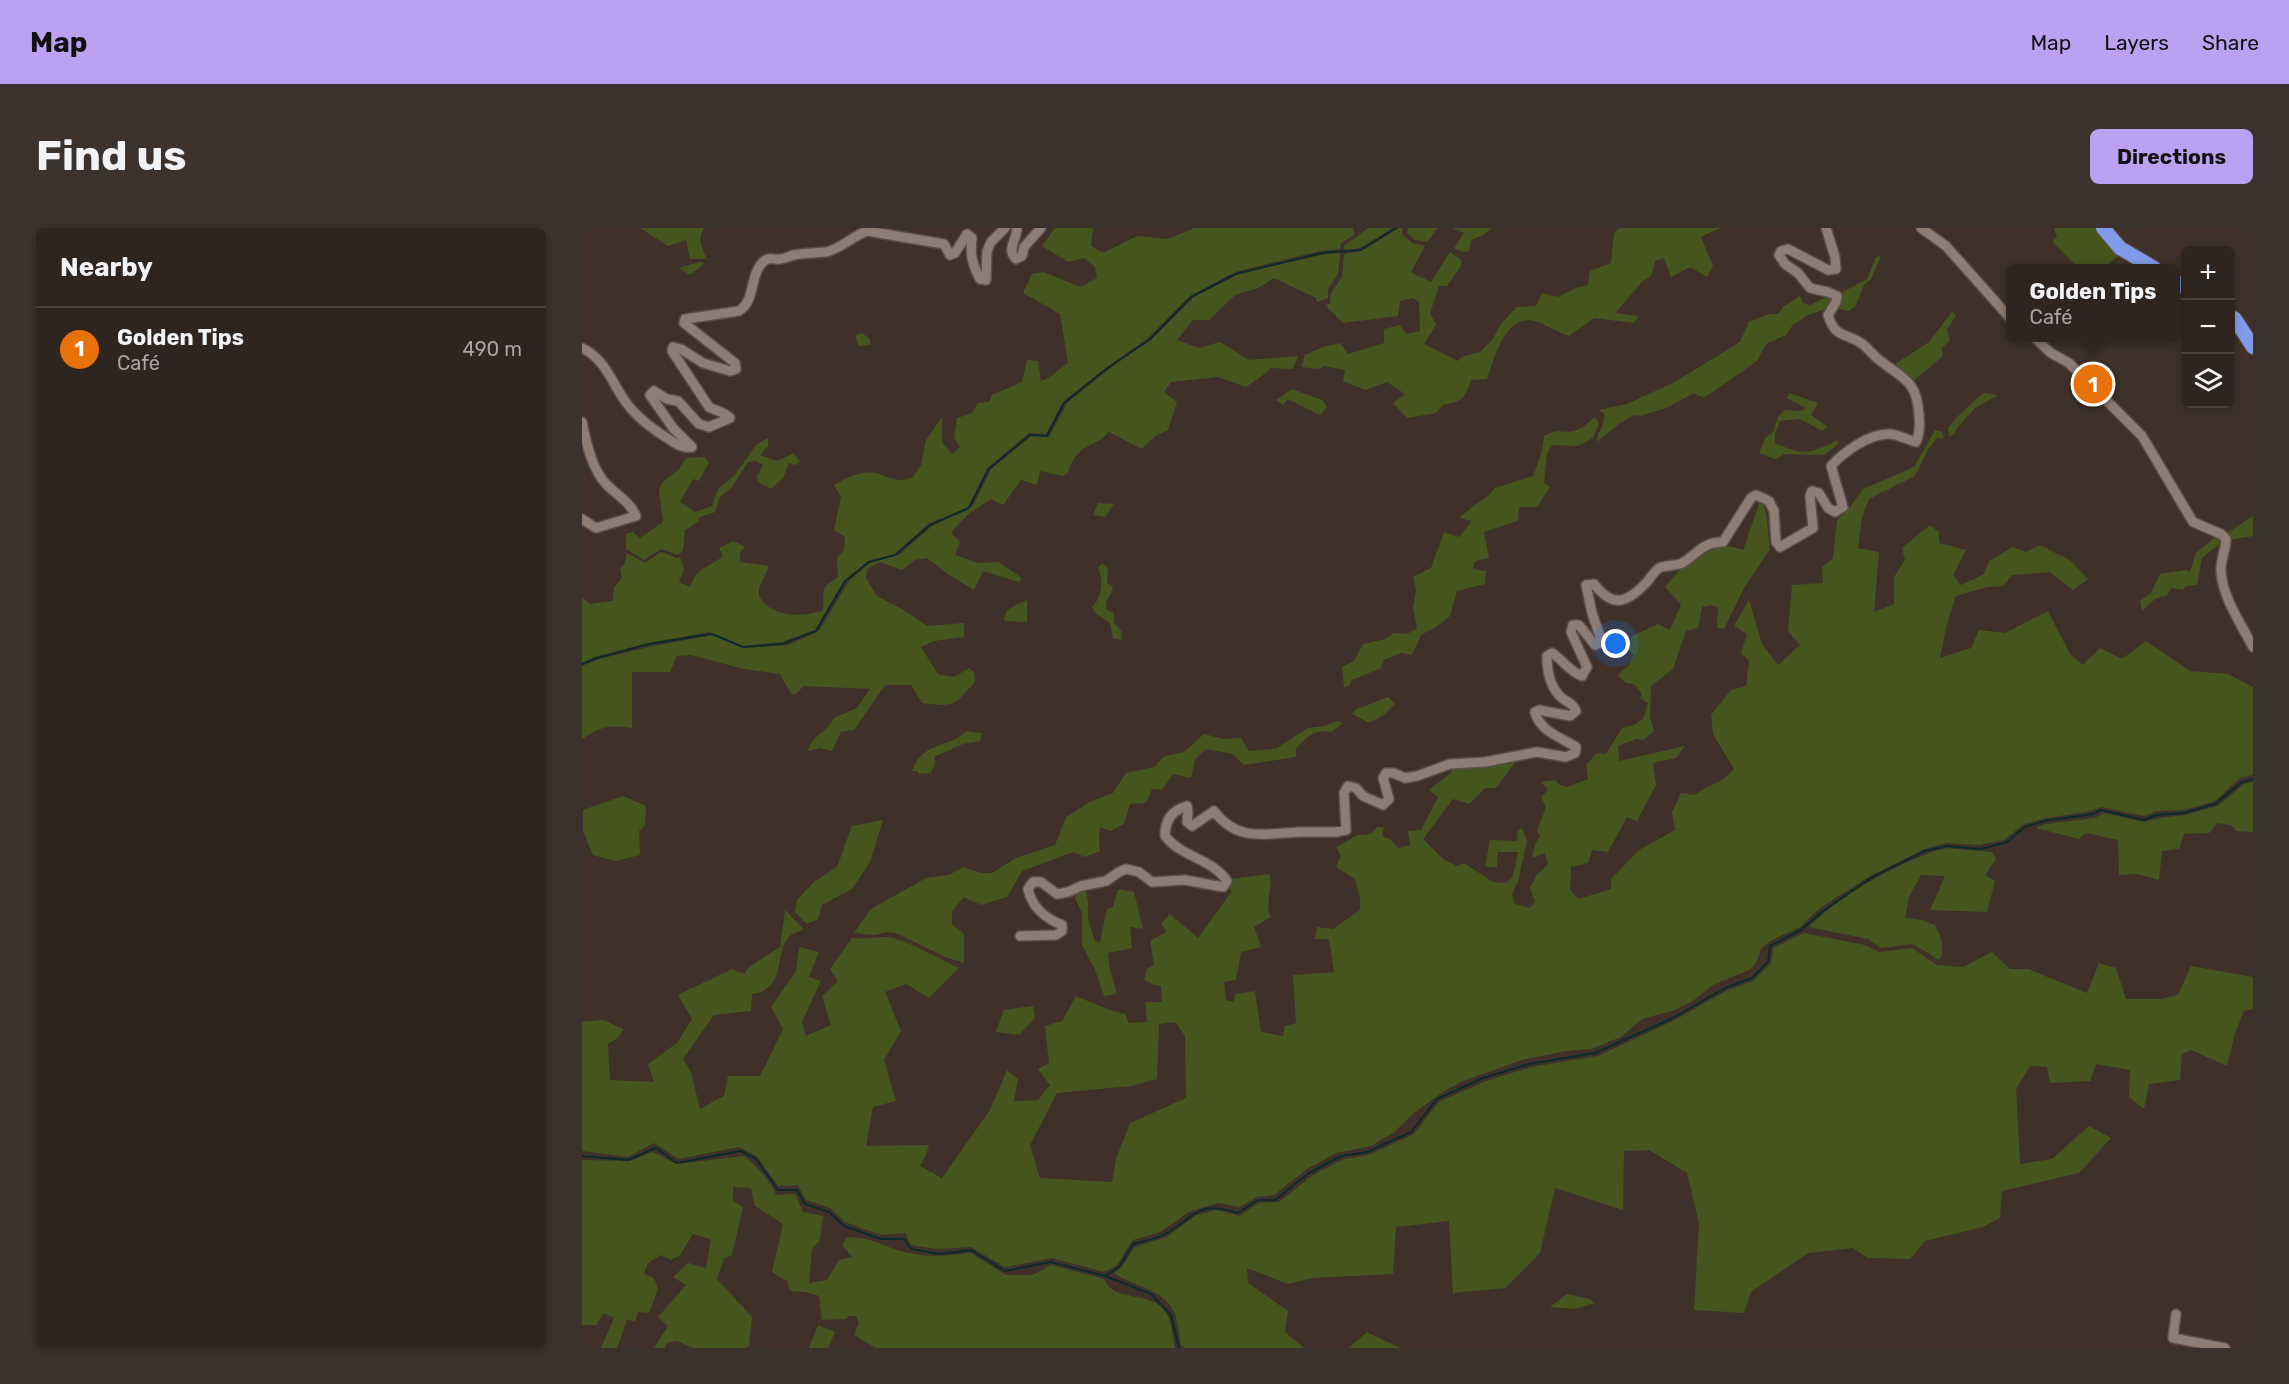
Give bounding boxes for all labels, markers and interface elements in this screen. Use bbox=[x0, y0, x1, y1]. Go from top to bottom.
text: Map bbox=[30, 26, 87, 59]
text: Map bbox=[2030, 30, 2071, 55]
text: Layers bbox=[2104, 30, 2169, 55]
text: Share bbox=[2202, 30, 2259, 55]
button: Directions bbox=[2090, 129, 2253, 184]
text: Find us bbox=[36, 131, 187, 181]
map controls bbox=[2181, 246, 2235, 408]
button: + bbox=[2181, 246, 2235, 300]
text: Nearby bbox=[60, 252, 153, 283]
popup bbox=[2006, 264, 2180, 342]
text: Golden Tips bbox=[2030, 278, 2156, 305]
button: − bbox=[2181, 300, 2235, 354]
text: Café bbox=[2030, 305, 2073, 329]
text: Golden Tips bbox=[117, 324, 244, 351]
text: 1 bbox=[75, 337, 84, 361]
text: 490 m bbox=[463, 337, 522, 361]
text: Café bbox=[117, 351, 160, 375]
button: layers bbox=[2181, 354, 2235, 408]
pin: 1 bbox=[2074, 362, 2112, 406]
your location bbox=[1601, 629, 1630, 658]

